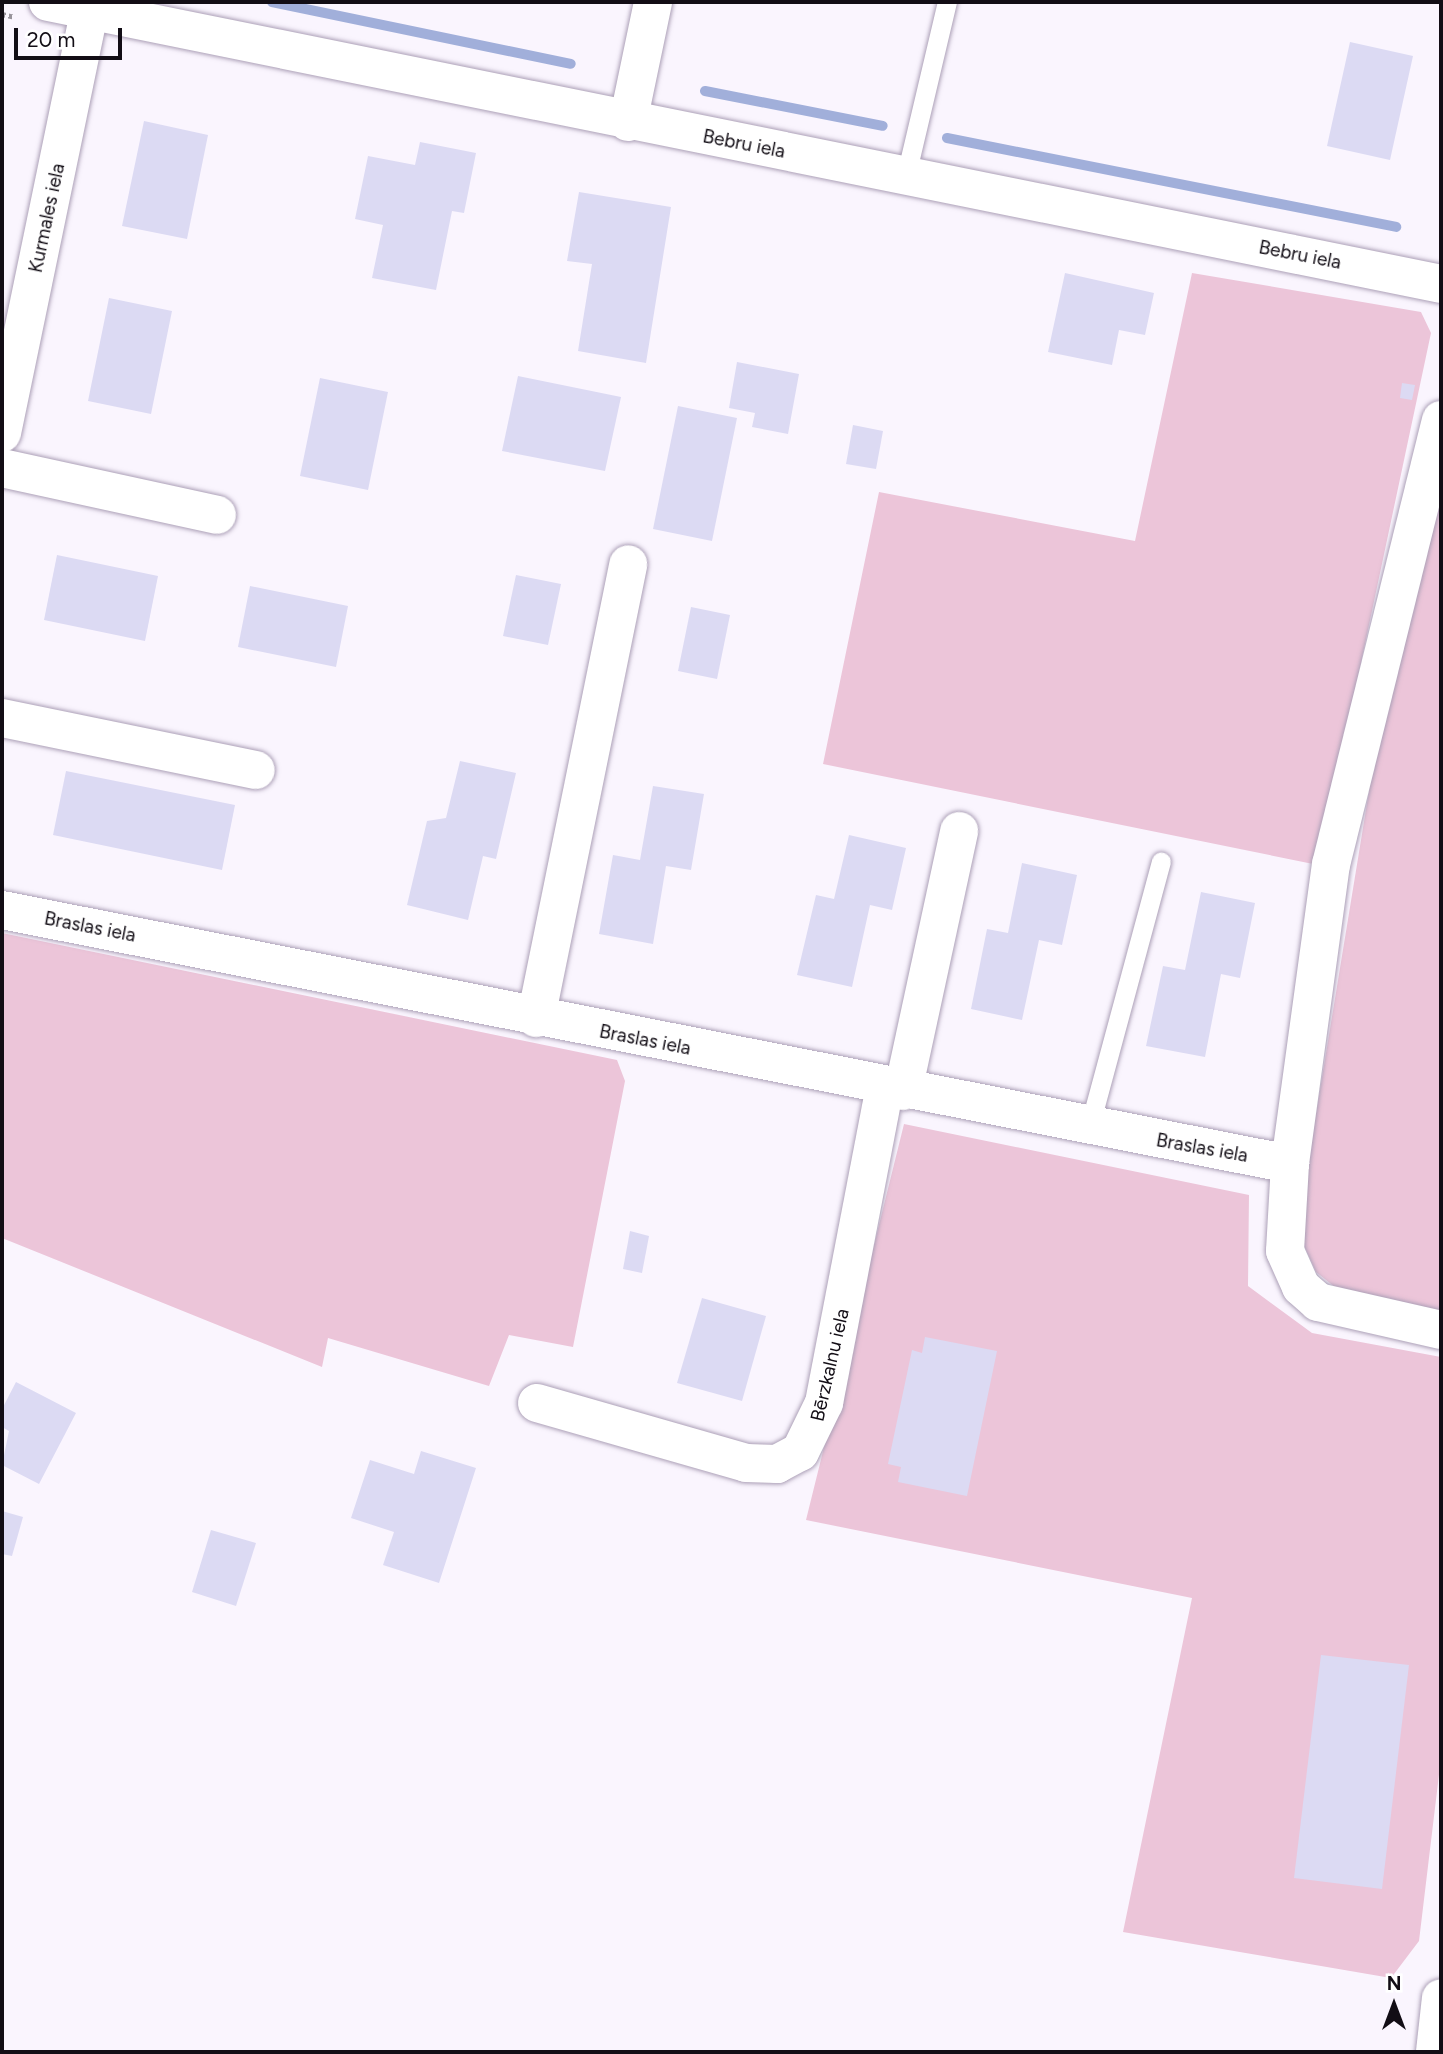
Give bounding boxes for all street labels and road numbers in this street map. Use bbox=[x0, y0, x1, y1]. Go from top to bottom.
street label: Bebru iela bbox=[701, 125, 787, 163]
street label: Kurmales iela bbox=[24, 161, 70, 275]
street label: Bebru iela bbox=[1257, 236, 1343, 274]
street label: Braslas iela bbox=[42, 907, 138, 947]
street label: Braslas iela bbox=[597, 1020, 693, 1060]
street label: Braslas iela bbox=[1154, 1129, 1250, 1167]
street label: Bērzkalnu iela bbox=[806, 1306, 854, 1424]

